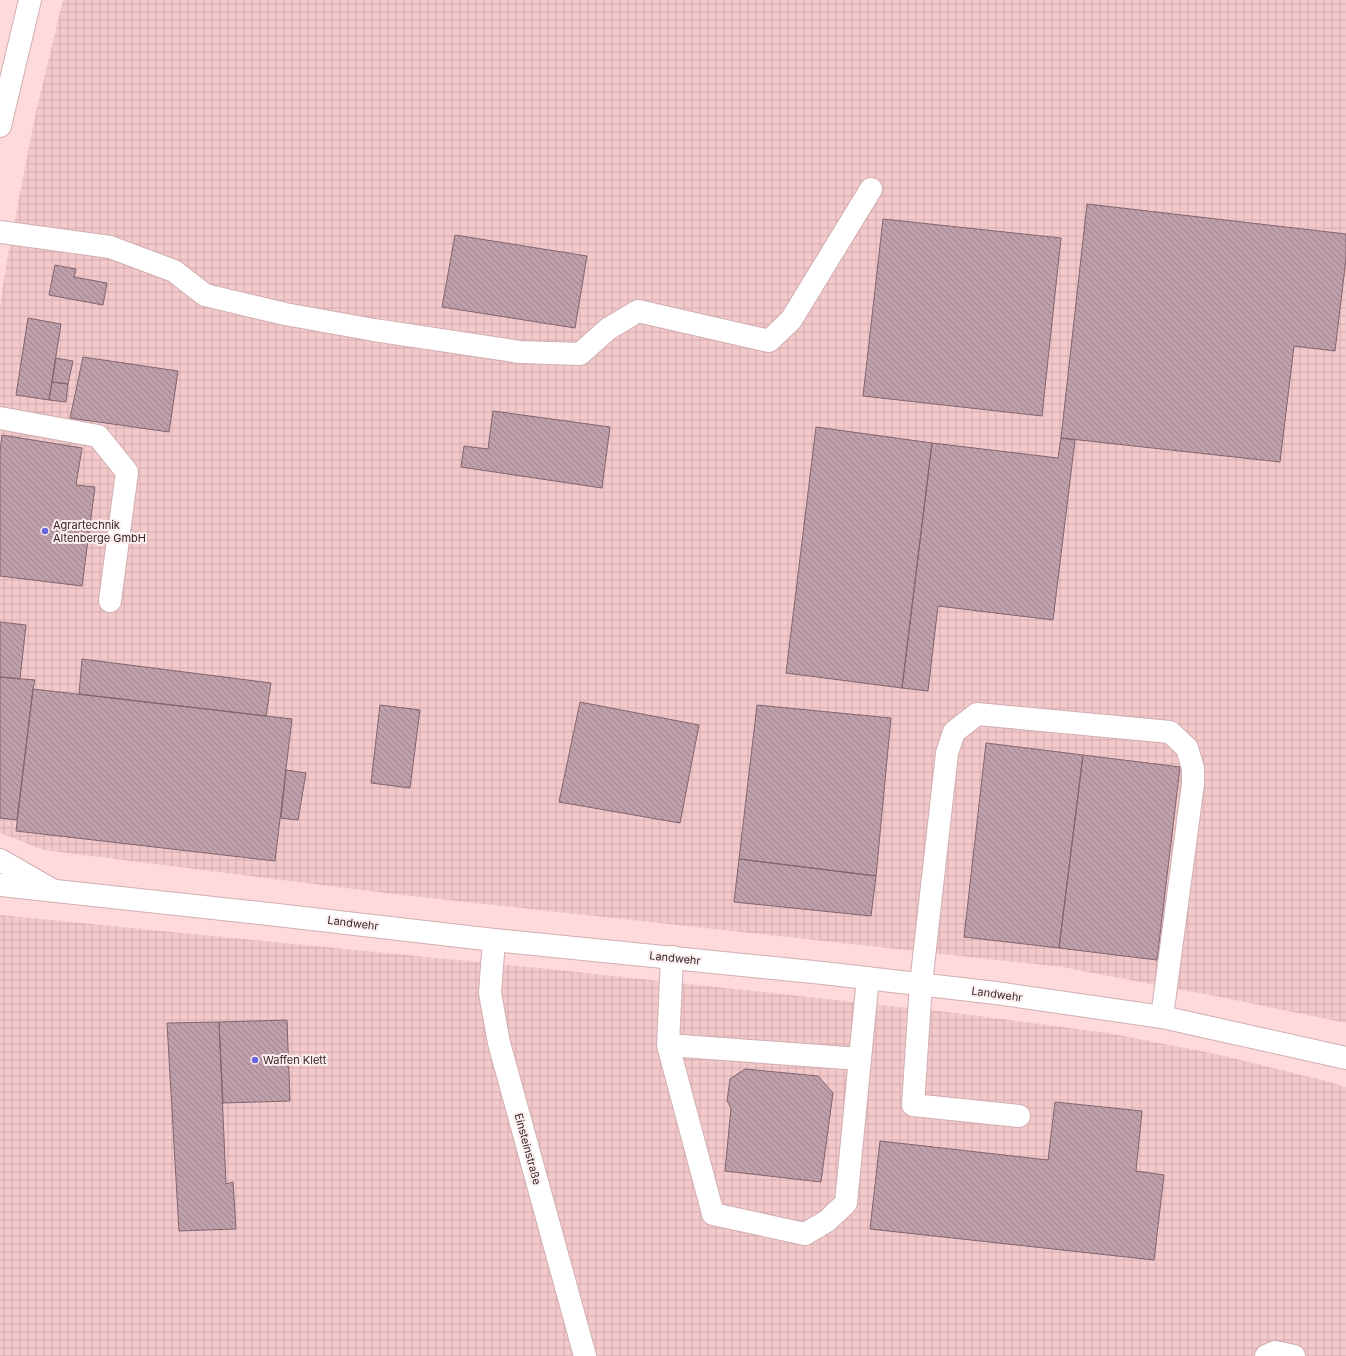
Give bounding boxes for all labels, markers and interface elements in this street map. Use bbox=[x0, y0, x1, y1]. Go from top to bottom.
place label: Agrartechnik Altenberge GmbH bbox=[53, 518, 146, 545]
marker: Agrartechnik Altenberge GmbH bbox=[40, 526, 50, 536]
street label: Landwehr bbox=[327, 913, 379, 933]
street label: Landwehr bbox=[649, 948, 701, 968]
street label: Landwehr bbox=[971, 983, 1023, 1005]
place label: Waffen Klett bbox=[263, 1053, 327, 1067]
marker: Waffen Klett bbox=[250, 1055, 260, 1065]
street label: Einsteinstraße bbox=[512, 1112, 544, 1186]

